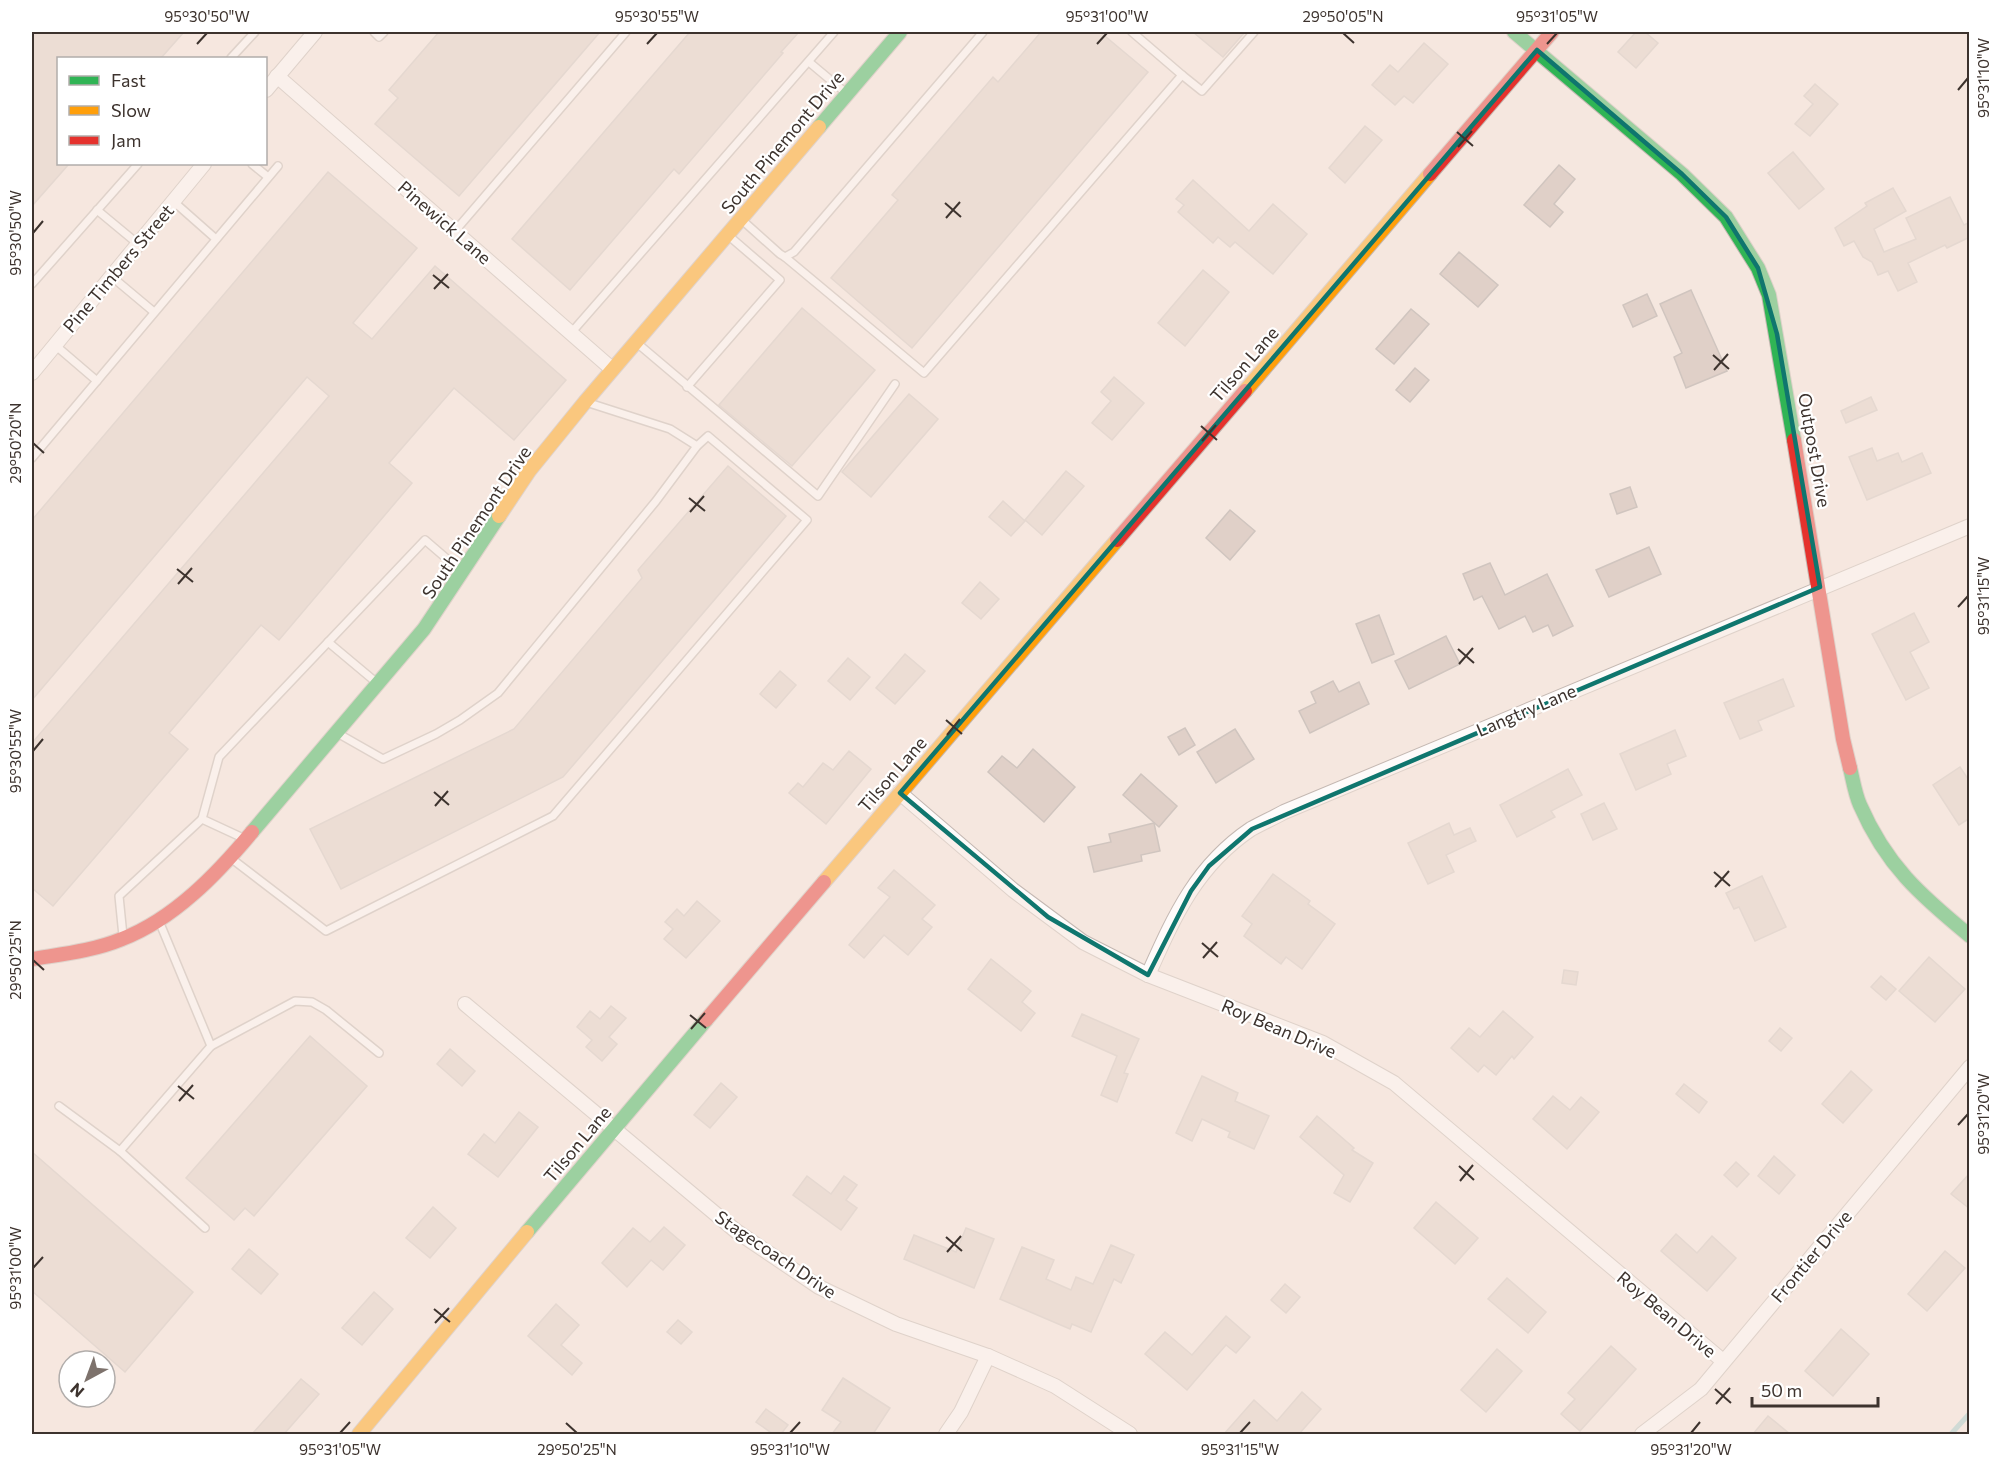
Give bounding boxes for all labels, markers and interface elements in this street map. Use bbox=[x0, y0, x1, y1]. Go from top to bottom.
text: 95°30'50"W bbox=[164, 7, 250, 25]
text: 95°30'55"W bbox=[615, 7, 699, 25]
text: 95°31'00"W bbox=[1065, 7, 1149, 25]
text: 29°50'05"N bbox=[1302, 7, 1384, 25]
text: 95°31'05"W bbox=[1516, 7, 1598, 25]
text: 95°31'10"W bbox=[1974, 38, 1992, 118]
legend bbox=[57, 57, 267, 165]
street label: South Pinemont Drive bbox=[716, 66, 848, 218]
text: Fast bbox=[111, 69, 146, 91]
text: Slow bbox=[111, 99, 151, 121]
text: Jam bbox=[111, 129, 141, 151]
street label: Pinewick Lane bbox=[394, 176, 496, 268]
text: 95°30'50"W bbox=[6, 190, 24, 276]
street label: Pine Timbers Street bbox=[58, 199, 178, 337]
street label: Tilson Lane bbox=[1205, 322, 1283, 406]
street label: Outpost Drive bbox=[1794, 391, 1836, 509]
text: 29°50'20"N bbox=[6, 403, 24, 483]
street label: South Pinemont Drive bbox=[417, 442, 535, 602]
text: 95°31'15"W bbox=[1974, 557, 1992, 635]
street label: Langtry Lane bbox=[1473, 679, 1579, 741]
text: 95°30'55"W bbox=[6, 709, 24, 793]
street label: Tilson Lane bbox=[853, 732, 931, 816]
text: 29°50'25"N bbox=[6, 920, 24, 1000]
street label: Roy Bean Drive bbox=[1218, 994, 1340, 1062]
text: 95°31'20"W bbox=[1974, 1073, 1992, 1155]
street label: Tilson Lane bbox=[539, 1101, 615, 1187]
street label: Stagecoach Drive bbox=[711, 1205, 841, 1303]
street label: Frontier Drive bbox=[1766, 1205, 1856, 1307]
text: 95°31'00"W bbox=[6, 1226, 24, 1310]
street label: Roy Bean Drive bbox=[1613, 1266, 1721, 1362]
north arrow bbox=[57, 1349, 117, 1409]
scale bar bbox=[1752, 1370, 1878, 1408]
text: 50 m bbox=[1761, 1379, 1802, 1401]
text: N bbox=[66, 1380, 88, 1402]
text: 95°31'05"W bbox=[299, 1440, 381, 1458]
text: 29°50'25"N bbox=[537, 1440, 617, 1458]
text: 95°31'10"W bbox=[750, 1440, 830, 1458]
text: 95°31'15"W bbox=[1201, 1440, 1279, 1458]
text: 95°31'20"W bbox=[1650, 1440, 1732, 1458]

